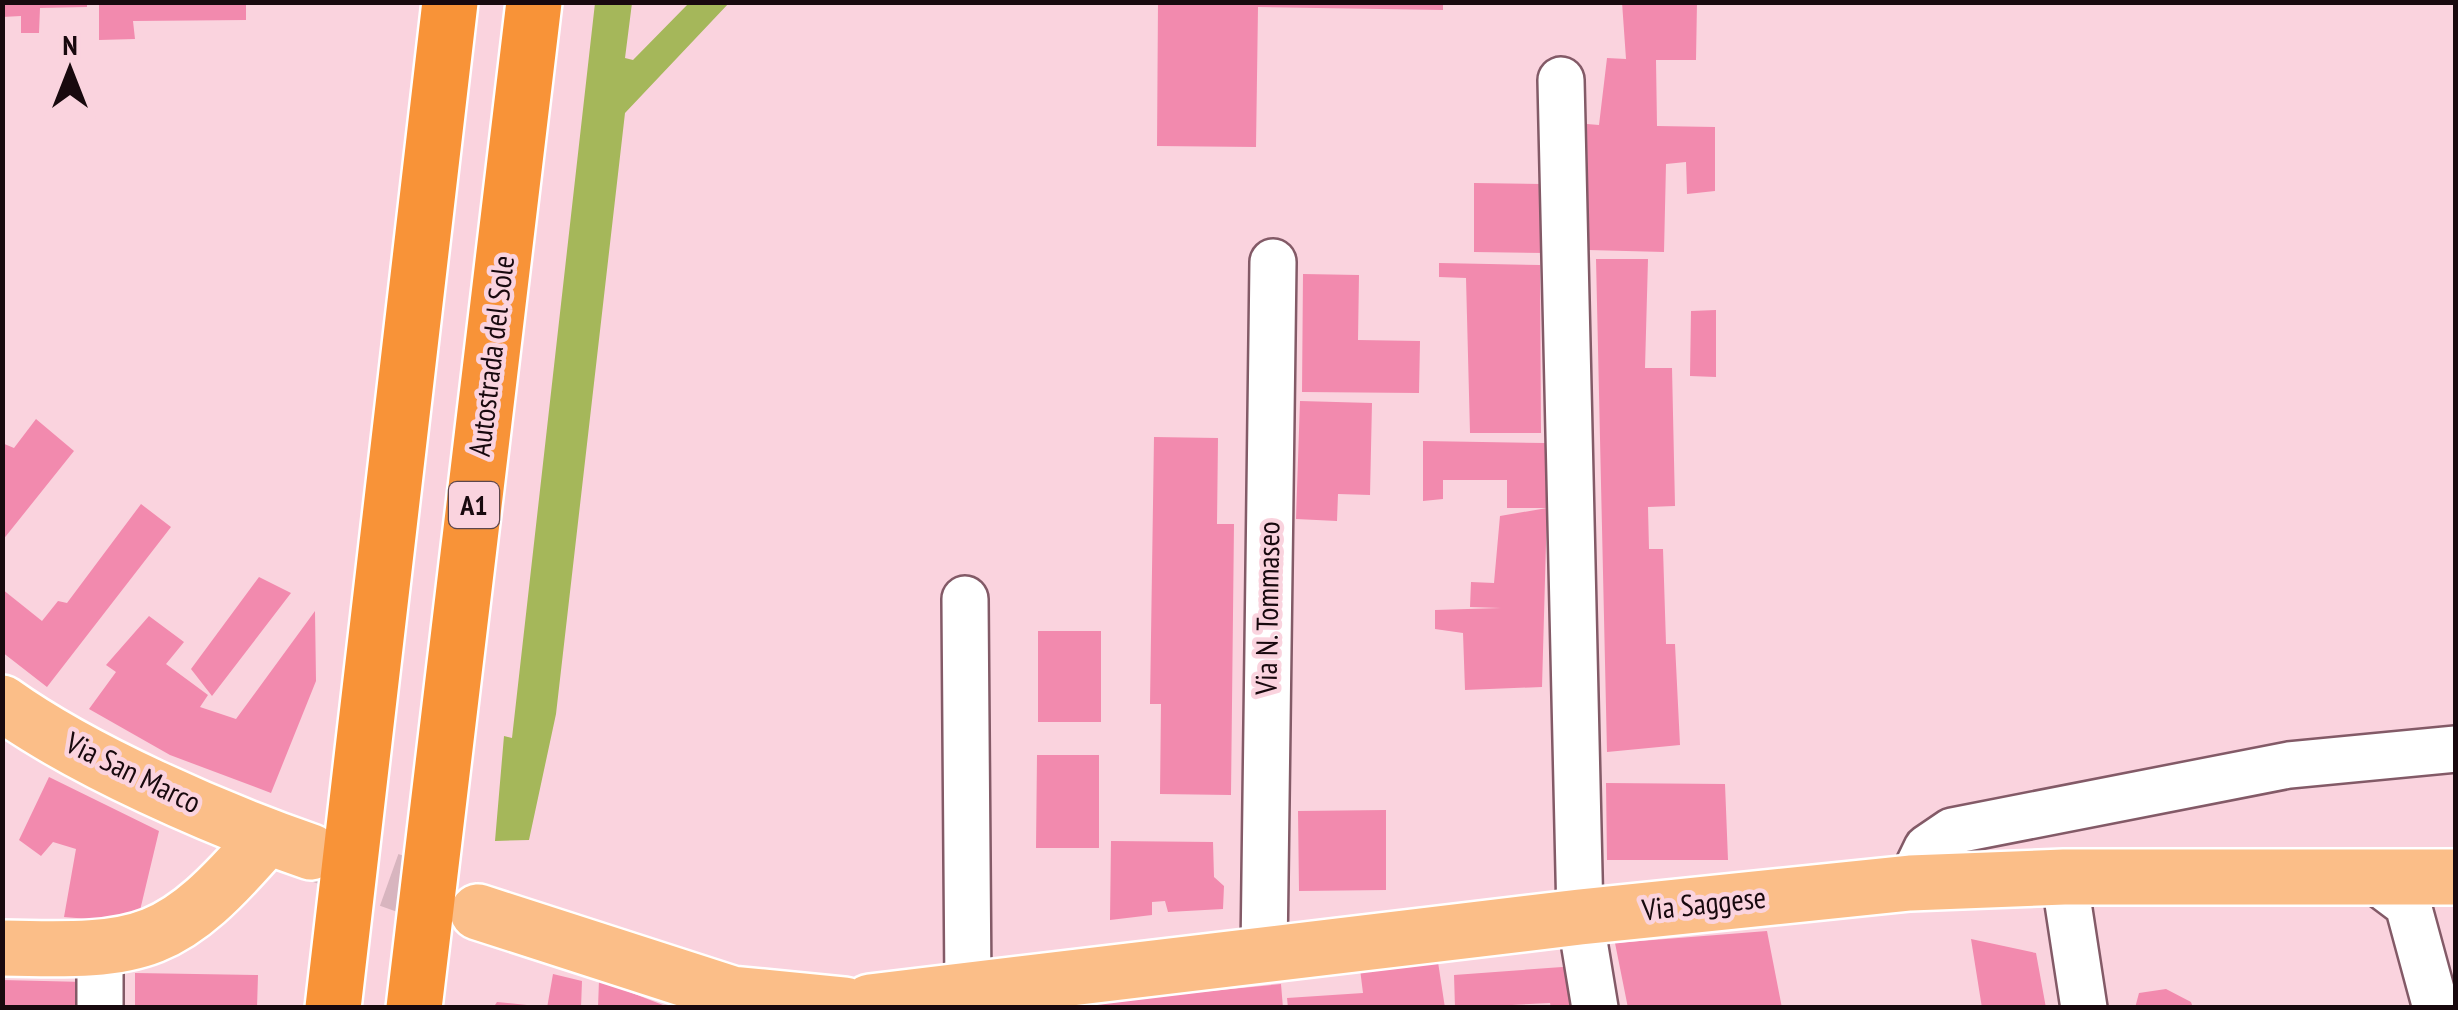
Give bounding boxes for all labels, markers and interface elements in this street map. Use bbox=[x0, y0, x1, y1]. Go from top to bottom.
north arrow bbox=[20, 20, 120, 120]
text: N bbox=[62, 26, 78, 63]
street label: Autostrada del Sole bbox=[459, 253, 522, 458]
road number: A1 bbox=[449, 482, 499, 528]
street label: Via N. Tommaseo bbox=[1245, 521, 1288, 696]
street label: Via San Marco bbox=[59, 722, 208, 821]
street label: Via Saggese bbox=[1639, 877, 1768, 929]

